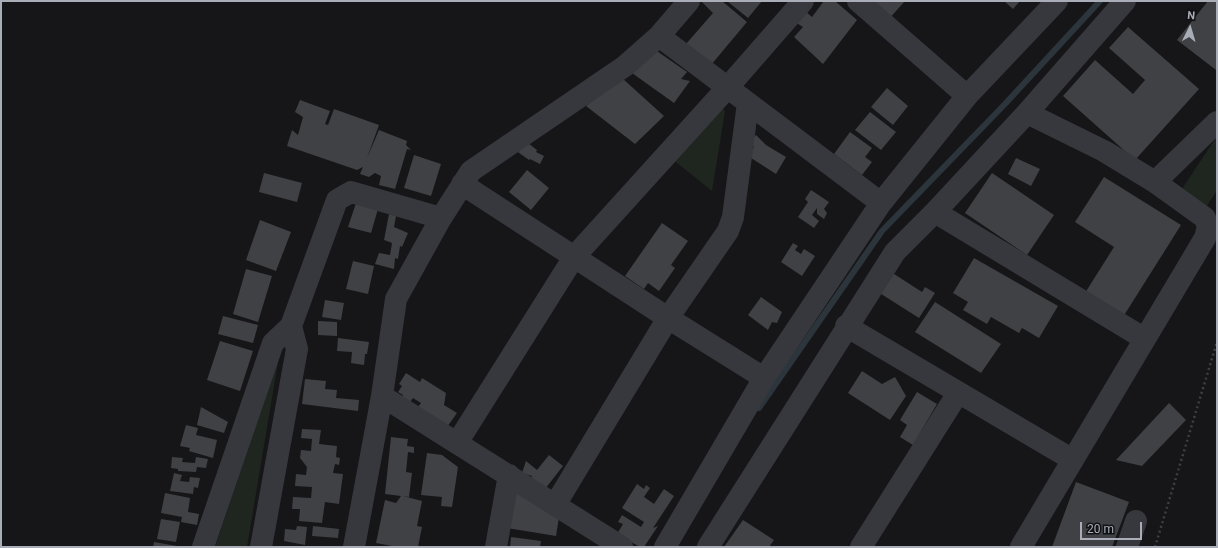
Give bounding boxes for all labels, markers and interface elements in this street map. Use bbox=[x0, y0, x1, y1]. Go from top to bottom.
north arrow bbox=[1170, 8, 1210, 48]
text: N bbox=[1187, 9, 1196, 22]
scale bar bbox=[1082, 514, 1144, 540]
text: 20 m bbox=[1087, 522, 1114, 536]

